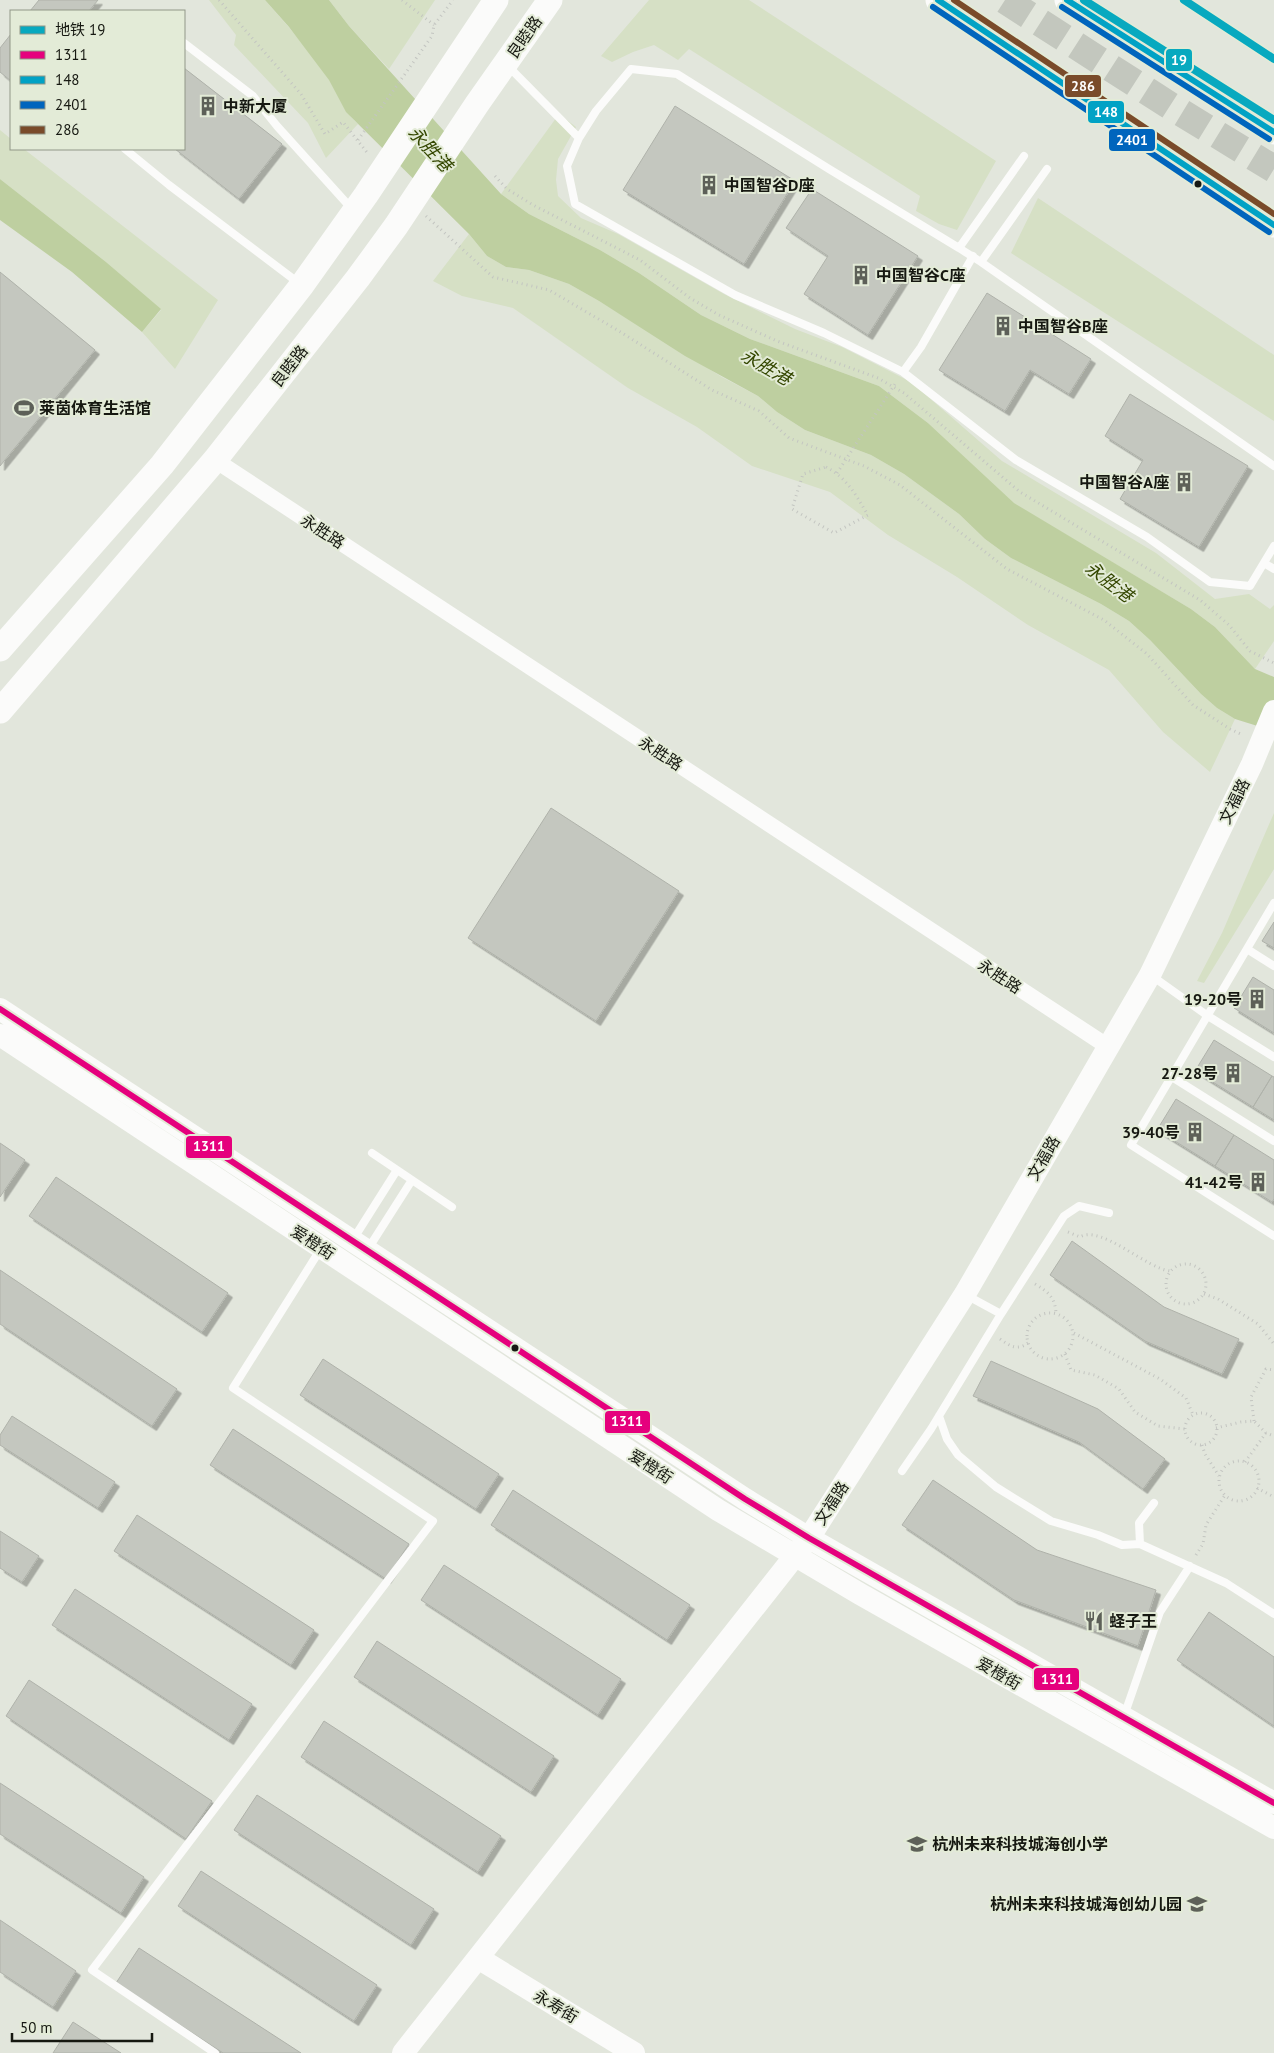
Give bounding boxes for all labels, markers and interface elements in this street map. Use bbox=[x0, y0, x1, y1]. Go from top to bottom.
legend bbox=[10, 10, 185, 150]
street label: 良睦路 bbox=[502, 12, 546, 62]
text: 地铁 19 bbox=[55, 20, 105, 39]
text: 1311 bbox=[55, 45, 88, 64]
line badge: 19 bbox=[1165, 48, 1193, 72]
text: 19 bbox=[1171, 51, 1187, 69]
text: 148 bbox=[55, 70, 80, 89]
line badge: 286 bbox=[1064, 74, 1102, 98]
text: 286 bbox=[1071, 77, 1095, 95]
text: 2401 bbox=[55, 95, 88, 114]
building icon: 中新大厦 bbox=[197, 95, 219, 117]
place label: 中新大厦 bbox=[223, 96, 287, 116]
line badge: 148 bbox=[1087, 100, 1125, 124]
text: 148 bbox=[1094, 103, 1118, 121]
text: 286 bbox=[55, 120, 80, 139]
water label: 永胜港 bbox=[404, 121, 459, 178]
line badge: 2401 bbox=[1108, 128, 1156, 152]
text: 2401 bbox=[1116, 131, 1148, 149]
building icon: 中国智谷D座 bbox=[698, 174, 720, 196]
place label: 中国智谷D座 bbox=[724, 175, 814, 195]
unlabelled marker bbox=[1193, 179, 1203, 189]
building icon: 中国智谷C座 bbox=[850, 264, 872, 286]
place label: 中国智谷C座 bbox=[876, 265, 965, 285]
building icon: 中国智谷B座 bbox=[992, 315, 1014, 337]
place label: 中国智谷B座 bbox=[1018, 316, 1107, 336]
street label: 良睦路 bbox=[266, 341, 312, 391]
water label: 永胜港 bbox=[737, 343, 798, 392]
sports icon: 莱茵体育生活馆 bbox=[13, 397, 35, 419]
place label: 莱茵体育生活馆 bbox=[39, 398, 151, 418]
building icon: 中国智谷A座 bbox=[1173, 471, 1195, 493]
place label: 中国智谷A座 bbox=[1079, 472, 1169, 492]
street label: 永胜路 bbox=[297, 510, 349, 552]
water label: 永胜港 bbox=[1081, 556, 1140, 609]
street label: 永胜路 bbox=[635, 732, 687, 774]
street label: 文福路 bbox=[1214, 775, 1254, 827]
street label: 永胜路 bbox=[974, 955, 1026, 997]
building icon: 19-20号 bbox=[1246, 988, 1268, 1010]
place label: 19-20号 bbox=[1184, 989, 1242, 1009]
building icon: 27-28号 bbox=[1222, 1062, 1244, 1084]
place label: 27-28号 bbox=[1161, 1063, 1218, 1083]
building icon: 39-40号 bbox=[1184, 1121, 1206, 1143]
place label: 39-40号 bbox=[1122, 1122, 1180, 1142]
street label: 文福路 bbox=[1022, 1132, 1064, 1184]
line badge: 1311 bbox=[185, 1135, 233, 1159]
text: 1311 bbox=[193, 1137, 225, 1155]
building icon: 41-42号 bbox=[1247, 1171, 1269, 1193]
place label: 41-42号 bbox=[1185, 1172, 1243, 1192]
street label: 爱橙街 bbox=[287, 1221, 339, 1263]
unlabelled marker bbox=[510, 1343, 520, 1353]
line badge: 1311 bbox=[604, 1410, 651, 1434]
text: 1311 bbox=[611, 1412, 643, 1430]
street label: 爱橙街 bbox=[625, 1445, 677, 1487]
street label: 文福路 bbox=[810, 1477, 852, 1529]
restaurant icon: 蛏子王 bbox=[1083, 1610, 1105, 1632]
place label: 蛏子王 bbox=[1109, 1611, 1157, 1631]
street label: 爱橙街 bbox=[973, 1652, 1025, 1694]
line badge: 1311 bbox=[1033, 1667, 1080, 1691]
text: 1311 bbox=[1041, 1670, 1073, 1688]
school or university icon: 杭州未来科技城海创小学 bbox=[906, 1833, 928, 1855]
place label: 杭州未来科技城海创小学 bbox=[932, 1834, 1108, 1854]
school or university icon: 杭州未来科技城海创幼儿园 bbox=[1186, 1893, 1208, 1915]
place label: 杭州未来科技城海创幼儿园 bbox=[990, 1894, 1182, 1914]
street label: 永寿街 bbox=[530, 1985, 582, 2027]
scale bar bbox=[12, 2010, 152, 2042]
text: 50 m bbox=[20, 2018, 53, 2037]

